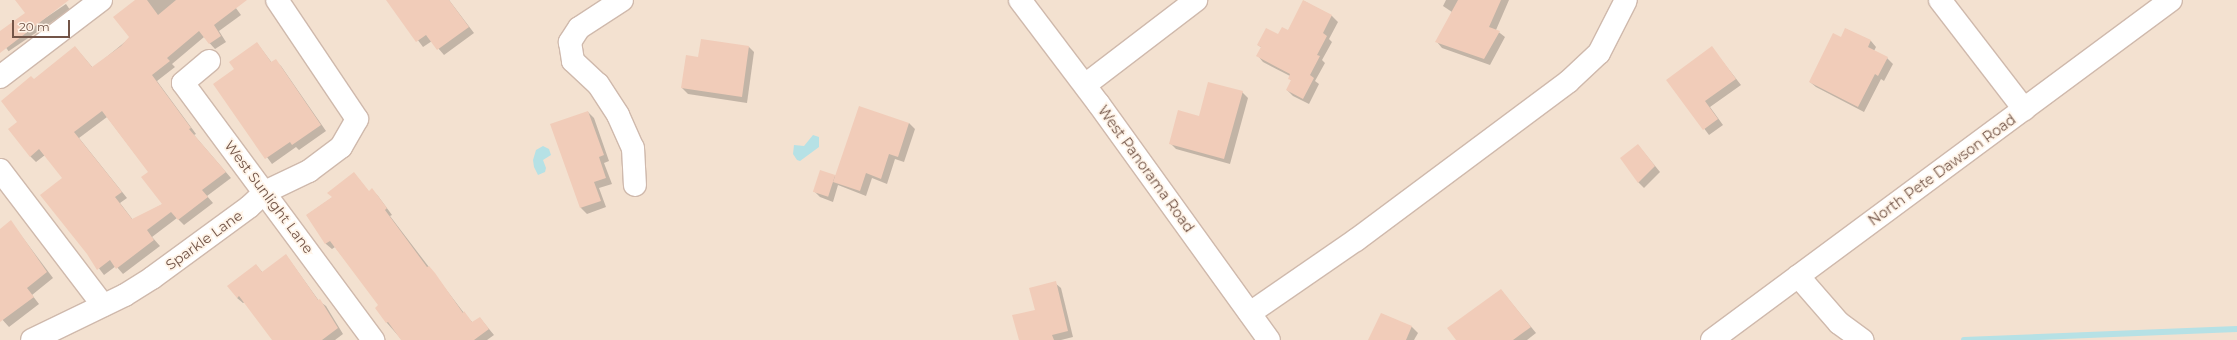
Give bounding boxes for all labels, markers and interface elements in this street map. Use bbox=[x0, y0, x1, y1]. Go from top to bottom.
scale bar bbox=[14, 12, 72, 38]
text: 20 m bbox=[19, 19, 50, 34]
street label: West Panorama Road bbox=[1094, 102, 1198, 236]
street label: North Pete Dawson Road bbox=[1865, 111, 2019, 229]
street label: West Sunlight Lane bbox=[221, 137, 317, 257]
street label: Sparkle Lane bbox=[162, 207, 246, 273]

